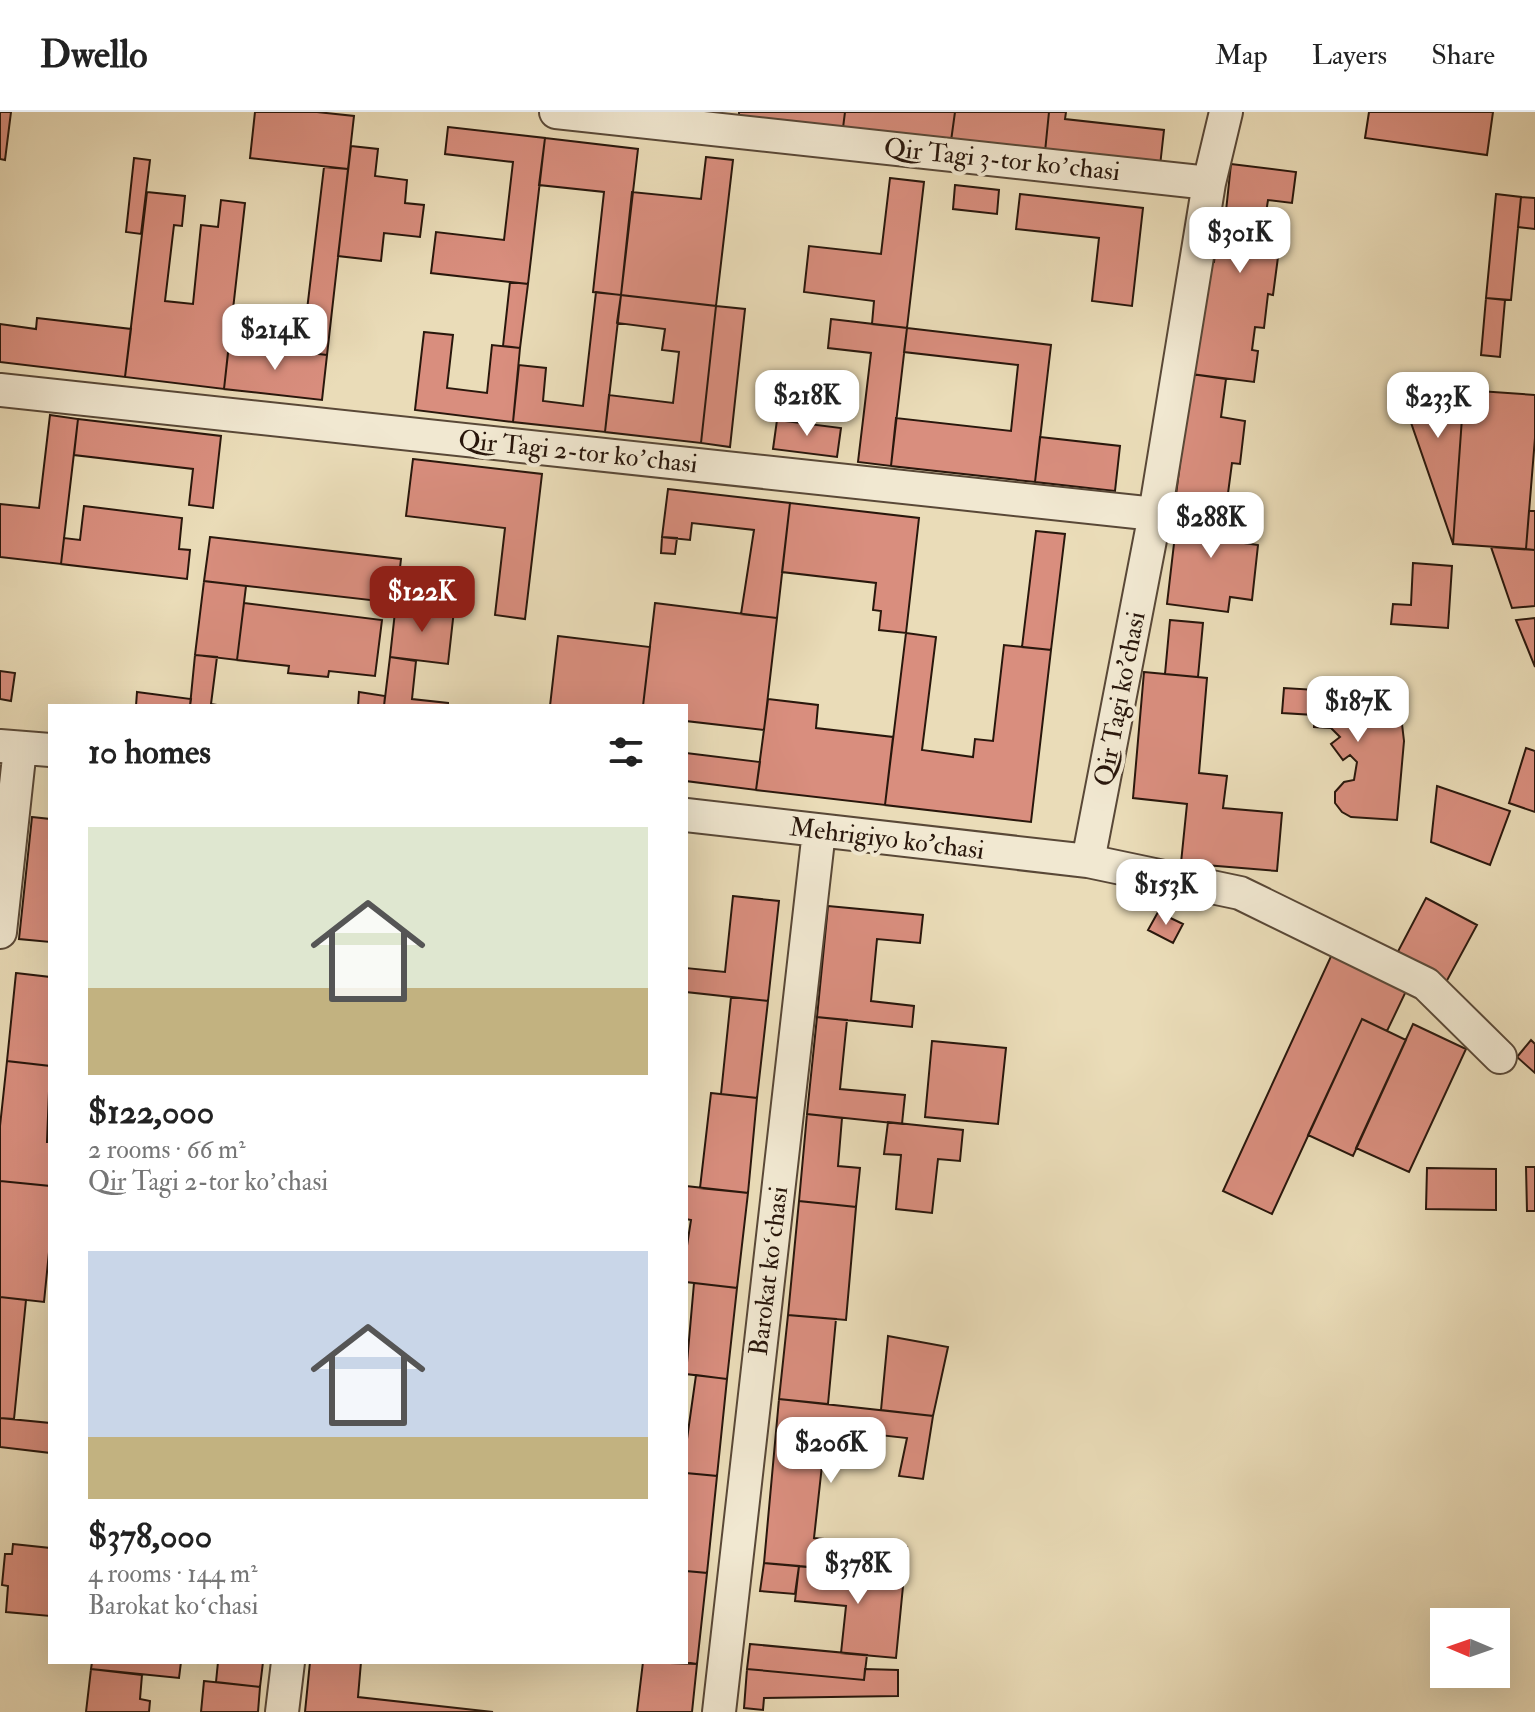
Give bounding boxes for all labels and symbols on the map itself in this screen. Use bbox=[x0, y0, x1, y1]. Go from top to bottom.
street label: Qir Tagi 3-tor koʼchasi bbox=[882, 132, 1122, 188]
pin: $301K bbox=[1184, 207, 1296, 275]
pin: $214K bbox=[219, 304, 331, 372]
pin: $218K bbox=[751, 370, 863, 438]
pin: $233K bbox=[1382, 372, 1494, 440]
street label: Qir Tagi 2-tor koʼchasi bbox=[457, 424, 699, 480]
pin: $288K bbox=[1155, 492, 1267, 560]
pin: $122K bbox=[366, 566, 478, 634]
street label: Qir Tagi ko'chasi bbox=[1087, 609, 1153, 789]
pin: $187K bbox=[1302, 676, 1414, 744]
street label: Mehrigiyo ko'chasi bbox=[788, 811, 986, 867]
pin: $153K bbox=[1110, 859, 1222, 927]
street label: Barokat koʻchasi bbox=[743, 1184, 795, 1357]
pin: $206K bbox=[775, 1417, 887, 1485]
pin: $378K bbox=[802, 1538, 914, 1606]
north arrow bbox=[1430, 1608, 1510, 1688]

